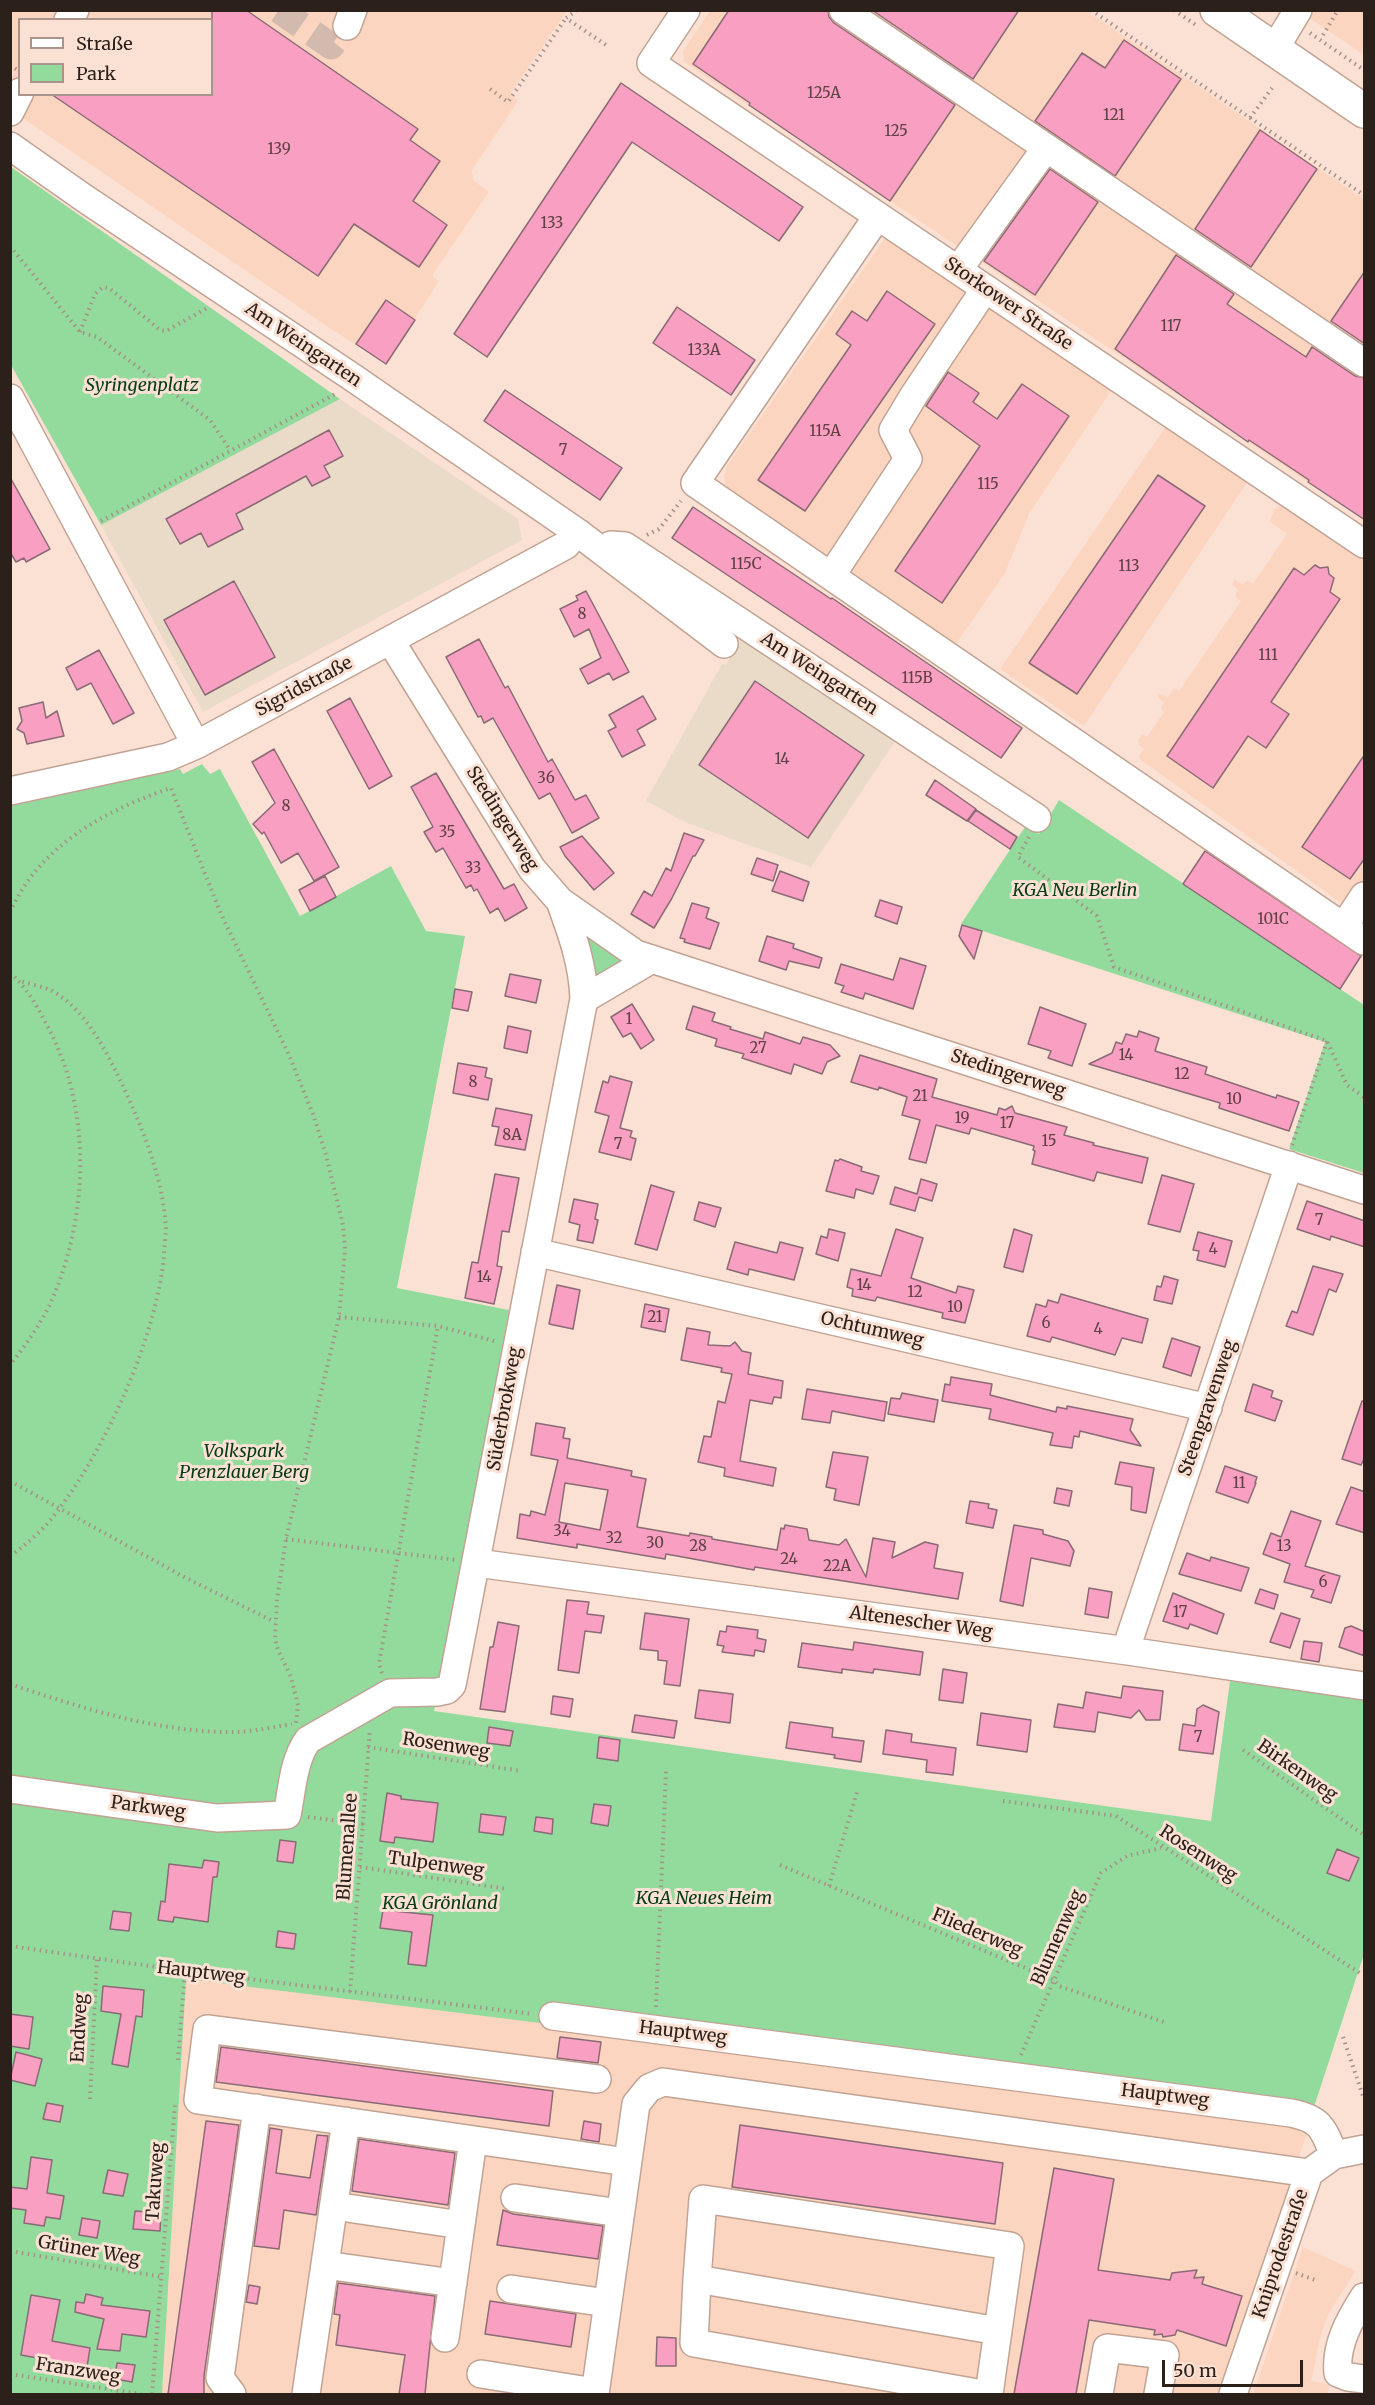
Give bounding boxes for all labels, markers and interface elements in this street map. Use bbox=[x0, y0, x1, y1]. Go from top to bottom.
legend bbox=[18, 18, 213, 96]
text: Straße bbox=[76, 32, 133, 55]
text: Park bbox=[76, 62, 116, 85]
house number: 125A bbox=[807, 85, 841, 103]
house number: 121 bbox=[1103, 107, 1125, 125]
house number: 125 bbox=[884, 123, 908, 141]
house number: 139 bbox=[267, 141, 291, 159]
house number: 133 bbox=[541, 215, 563, 233]
street label: Storkower Straße bbox=[940, 253, 1076, 355]
street label: Am Weingarten bbox=[241, 298, 365, 392]
house number: 117 bbox=[1161, 318, 1181, 336]
house number: 133A bbox=[687, 342, 721, 360]
park label: Syringenplatz bbox=[85, 375, 199, 397]
house number: 115A bbox=[809, 423, 841, 441]
house number: 7 bbox=[559, 442, 567, 460]
house number: 115 bbox=[977, 476, 999, 494]
house number: 115C bbox=[730, 556, 762, 574]
house number: 113 bbox=[1118, 558, 1140, 576]
house number: 8 bbox=[578, 606, 586, 624]
street label: Am Weingarten bbox=[756, 628, 882, 720]
house number: 111 bbox=[1258, 647, 1278, 665]
street label: Sigridstraße bbox=[252, 652, 356, 722]
house number: 115B bbox=[901, 670, 933, 688]
house number: 14 bbox=[774, 751, 790, 769]
street label: Stedingerweg bbox=[461, 763, 543, 875]
house number: 36 bbox=[537, 770, 555, 788]
house number: 8 bbox=[282, 798, 290, 816]
house number: 35 bbox=[439, 824, 455, 842]
house number: 33 bbox=[465, 860, 481, 878]
park label: KGA Neu Berlin bbox=[1013, 880, 1137, 902]
house number: 101C bbox=[1257, 911, 1289, 929]
house number: 1 bbox=[626, 1011, 632, 1029]
house number: 27 bbox=[750, 1040, 766, 1058]
street label: Stedingerweg bbox=[948, 1045, 1068, 1103]
house number: 14 bbox=[1118, 1047, 1134, 1065]
house number: 12 bbox=[1174, 1066, 1190, 1084]
house number: 8 bbox=[469, 1074, 477, 1092]
house number: 21 bbox=[912, 1088, 928, 1106]
house number: 10 bbox=[1226, 1091, 1242, 1109]
house number: 19 bbox=[954, 1110, 970, 1128]
house number: 17 bbox=[1000, 1115, 1014, 1133]
house number: 8A bbox=[502, 1127, 522, 1145]
house number: 15 bbox=[1041, 1133, 1057, 1151]
house number: 7 bbox=[614, 1136, 622, 1154]
house number: 7 bbox=[1315, 1212, 1323, 1230]
house number: 4 bbox=[1208, 1241, 1218, 1259]
house number: 14 bbox=[476, 1269, 492, 1287]
house number: 14 bbox=[856, 1277, 872, 1295]
house number: 12 bbox=[907, 1284, 923, 1302]
house number: 10 bbox=[947, 1299, 963, 1317]
street label: Ochtumweg bbox=[818, 1308, 926, 1352]
house number: 21 bbox=[647, 1309, 663, 1327]
house number: 6 bbox=[1041, 1315, 1051, 1333]
house number: 4 bbox=[1093, 1321, 1103, 1339]
street label: Steengravenweg bbox=[1175, 1337, 1241, 1479]
street label: Süderbrokweg bbox=[483, 1345, 527, 1473]
park label: Volkspark Prenzlauer Berg bbox=[179, 1441, 309, 1484]
house number: 11 bbox=[1232, 1475, 1246, 1493]
house number: 34 bbox=[553, 1523, 571, 1541]
house number: 32 bbox=[605, 1530, 623, 1548]
house number: 30 bbox=[646, 1535, 664, 1553]
house number: 28 bbox=[689, 1538, 707, 1556]
house number: 13 bbox=[1277, 1538, 1291, 1556]
house number: 24 bbox=[780, 1551, 798, 1569]
house number: 22A bbox=[823, 1558, 851, 1576]
house number: 6 bbox=[1318, 1574, 1328, 1592]
street label: Altenescher Weg bbox=[848, 1602, 994, 1644]
house number: 17 bbox=[1173, 1604, 1187, 1622]
street label: Rosenweg bbox=[401, 1728, 491, 1764]
house number: 7 bbox=[1194, 1729, 1202, 1747]
street label: Birkenweg bbox=[1253, 1736, 1341, 1806]
street label: Parkweg bbox=[109, 1792, 187, 1824]
street label: Blumenallee bbox=[333, 1793, 363, 1901]
street label: Rosenweg bbox=[1155, 1821, 1241, 1887]
street label: Tulpenweg bbox=[386, 1848, 486, 1882]
street label: Blumenweg bbox=[1027, 1887, 1089, 1989]
park label: KGA Neues Heim bbox=[636, 1888, 772, 1910]
park label: KGA Grönland bbox=[382, 1893, 498, 1915]
street label: Fliederweg bbox=[928, 1904, 1026, 1962]
street label: Hauptweg bbox=[156, 1957, 246, 1989]
street label: Endweg bbox=[67, 1993, 93, 2063]
street label: Hauptweg bbox=[638, 2017, 728, 2049]
street label: Hauptweg bbox=[1120, 2080, 1210, 2112]
street label: Takuweg bbox=[142, 2141, 170, 2223]
street label: Kniprodestraße bbox=[1249, 2187, 1313, 2321]
street label: Grüner Weg bbox=[36, 2231, 142, 2271]
scale bar bbox=[1165, 2348, 1306, 2386]
street label: Franzweg bbox=[34, 2354, 122, 2388]
text: 50 m bbox=[1173, 2359, 1217, 2382]

